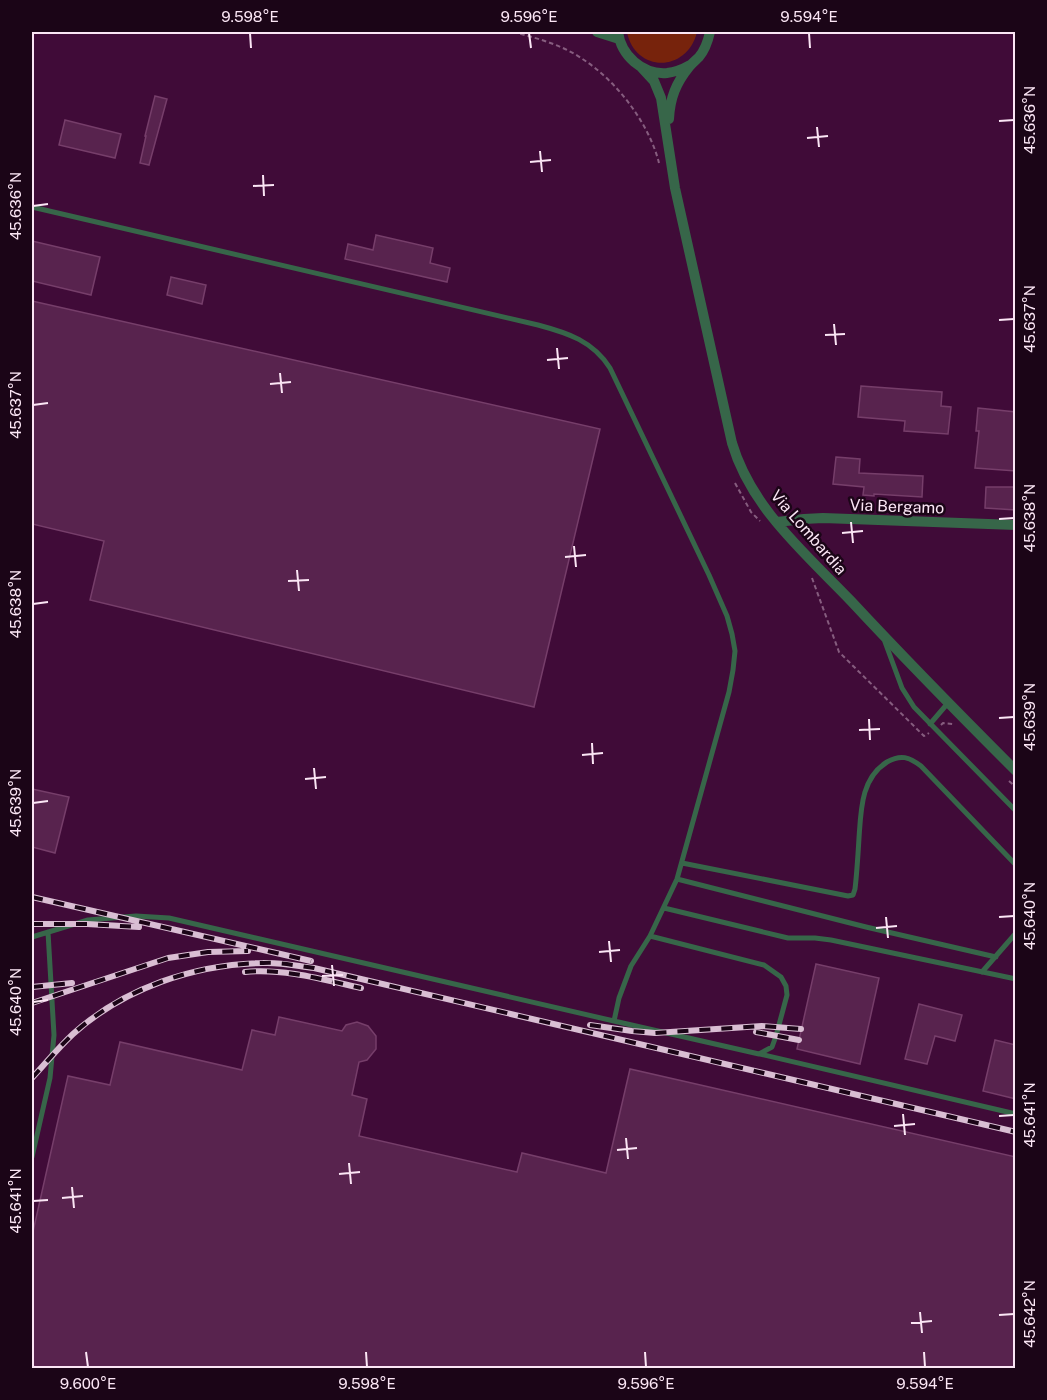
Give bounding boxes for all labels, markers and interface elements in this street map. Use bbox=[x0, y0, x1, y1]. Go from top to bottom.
text: 9.598°E bbox=[221, 8, 279, 25]
text: 9.596°E bbox=[500, 8, 558, 25]
text: 9.594°E bbox=[780, 8, 838, 25]
text: 45.636°N bbox=[1021, 86, 1038, 154]
text: 45.636°N bbox=[7, 172, 24, 240]
text: 45.637°N bbox=[1021, 285, 1038, 353]
text: 45.637°N bbox=[7, 371, 24, 439]
text: 45.638°N bbox=[1021, 484, 1038, 552]
street label: Via Lombardia bbox=[767, 486, 851, 579]
street label: Via Bergamo bbox=[849, 495, 945, 518]
text: 45.638°N bbox=[7, 570, 24, 638]
text: 45.639°N bbox=[1021, 683, 1038, 751]
text: 45.639°N bbox=[7, 769, 24, 837]
text: 45.640°N bbox=[1021, 882, 1038, 950]
text: 45.640°N bbox=[7, 968, 24, 1036]
text: 45.641°N bbox=[1021, 1082, 1038, 1148]
text: 45.641°N bbox=[7, 1168, 24, 1234]
text: 45.642°N bbox=[1021, 1280, 1038, 1348]
text: 9.600°E bbox=[60, 1375, 116, 1392]
text: 9.598°E bbox=[338, 1375, 396, 1392]
text: 9.596°E bbox=[617, 1375, 675, 1392]
text: 9.594°E bbox=[896, 1375, 954, 1392]

